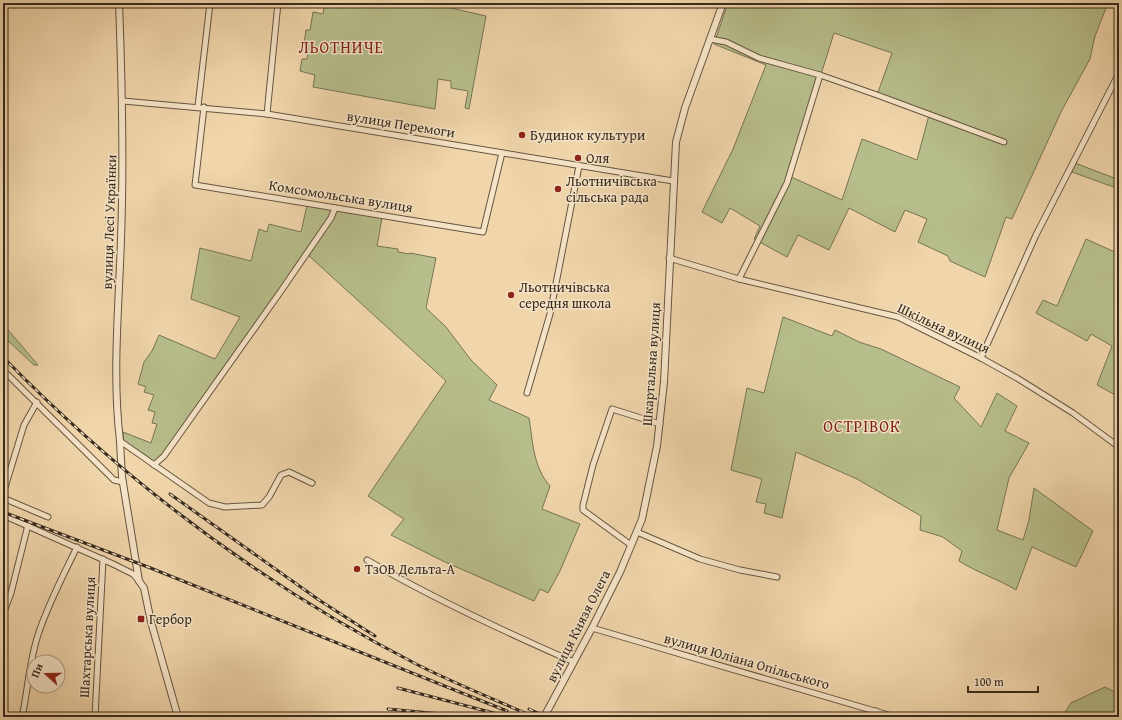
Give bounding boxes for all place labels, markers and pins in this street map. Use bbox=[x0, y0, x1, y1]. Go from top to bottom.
place label: Будинок культури bbox=[530, 125, 645, 145]
marker: Будинок культури bbox=[517, 130, 527, 140]
place label: Оля bbox=[586, 148, 609, 168]
marker: Оля bbox=[573, 153, 583, 163]
place label: Льотничівська сільська рада bbox=[566, 171, 657, 207]
marker: Льотничівська сільська рада bbox=[553, 184, 563, 194]
place label: Льотничівська середня школа bbox=[519, 277, 612, 313]
marker: Льотничівська середня школа bbox=[506, 290, 516, 300]
place label: ТзОВ Дельта-А bbox=[365, 559, 456, 579]
marker: ТзОВ Дельта-А bbox=[352, 564, 362, 574]
place label: Гербор bbox=[149, 609, 192, 629]
marker: Гербор bbox=[136, 614, 146, 624]

